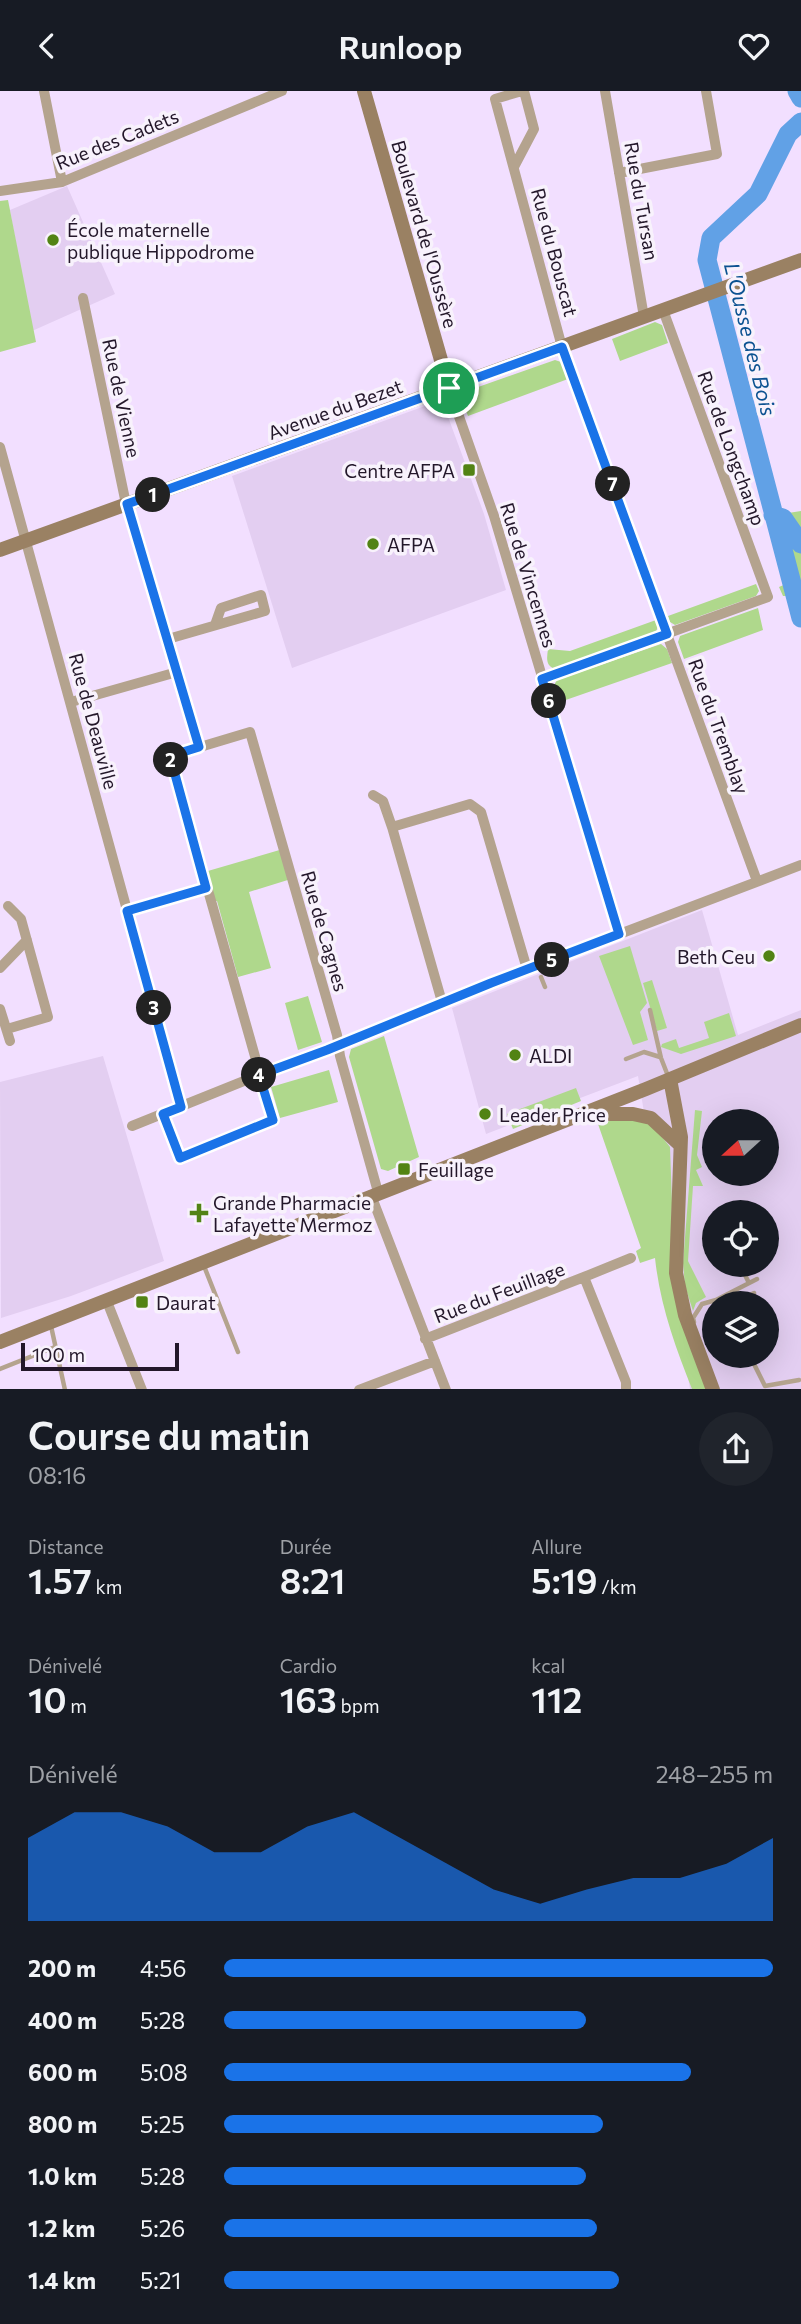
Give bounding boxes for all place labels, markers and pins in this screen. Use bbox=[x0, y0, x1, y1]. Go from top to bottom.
place label: École maternelle publique Hippodrome bbox=[67, 218, 254, 263]
marker: École maternelle publique Hippodrome bbox=[45, 232, 61, 248]
pin bbox=[419, 358, 479, 418]
place label: Centre AFPA bbox=[344, 459, 455, 482]
marker: Centre AFPA bbox=[461, 462, 477, 478]
pin: 7 bbox=[596, 467, 630, 501]
pin: 1 bbox=[136, 477, 170, 513]
place label: AFPA bbox=[387, 533, 435, 556]
marker: AFPA bbox=[365, 536, 381, 552]
pin: 6 bbox=[532, 683, 566, 719]
pin: 2 bbox=[154, 743, 188, 777]
pin: 5 bbox=[534, 943, 570, 977]
place label: Beth Ceu bbox=[677, 945, 755, 968]
marker: Beth Ceu bbox=[761, 948, 777, 964]
pin: 3 bbox=[136, 991, 172, 1025]
place label: ALDI bbox=[529, 1044, 572, 1067]
marker: ALDI bbox=[507, 1047, 523, 1063]
pin: 4 bbox=[242, 1058, 276, 1093]
place label: Leader Price bbox=[499, 1103, 606, 1126]
marker: Leader Price bbox=[477, 1106, 493, 1122]
place label: Feuillage bbox=[418, 1158, 494, 1181]
marker: Feuillage bbox=[396, 1161, 412, 1177]
place label: Grande Pharmacie Lafayette Mermoz bbox=[213, 1191, 372, 1236]
marker: Grande Pharmacie Lafayette Mermoz bbox=[191, 1205, 207, 1221]
place label: Daurat bbox=[156, 1291, 216, 1314]
marker: Daurat bbox=[134, 1294, 150, 1310]

